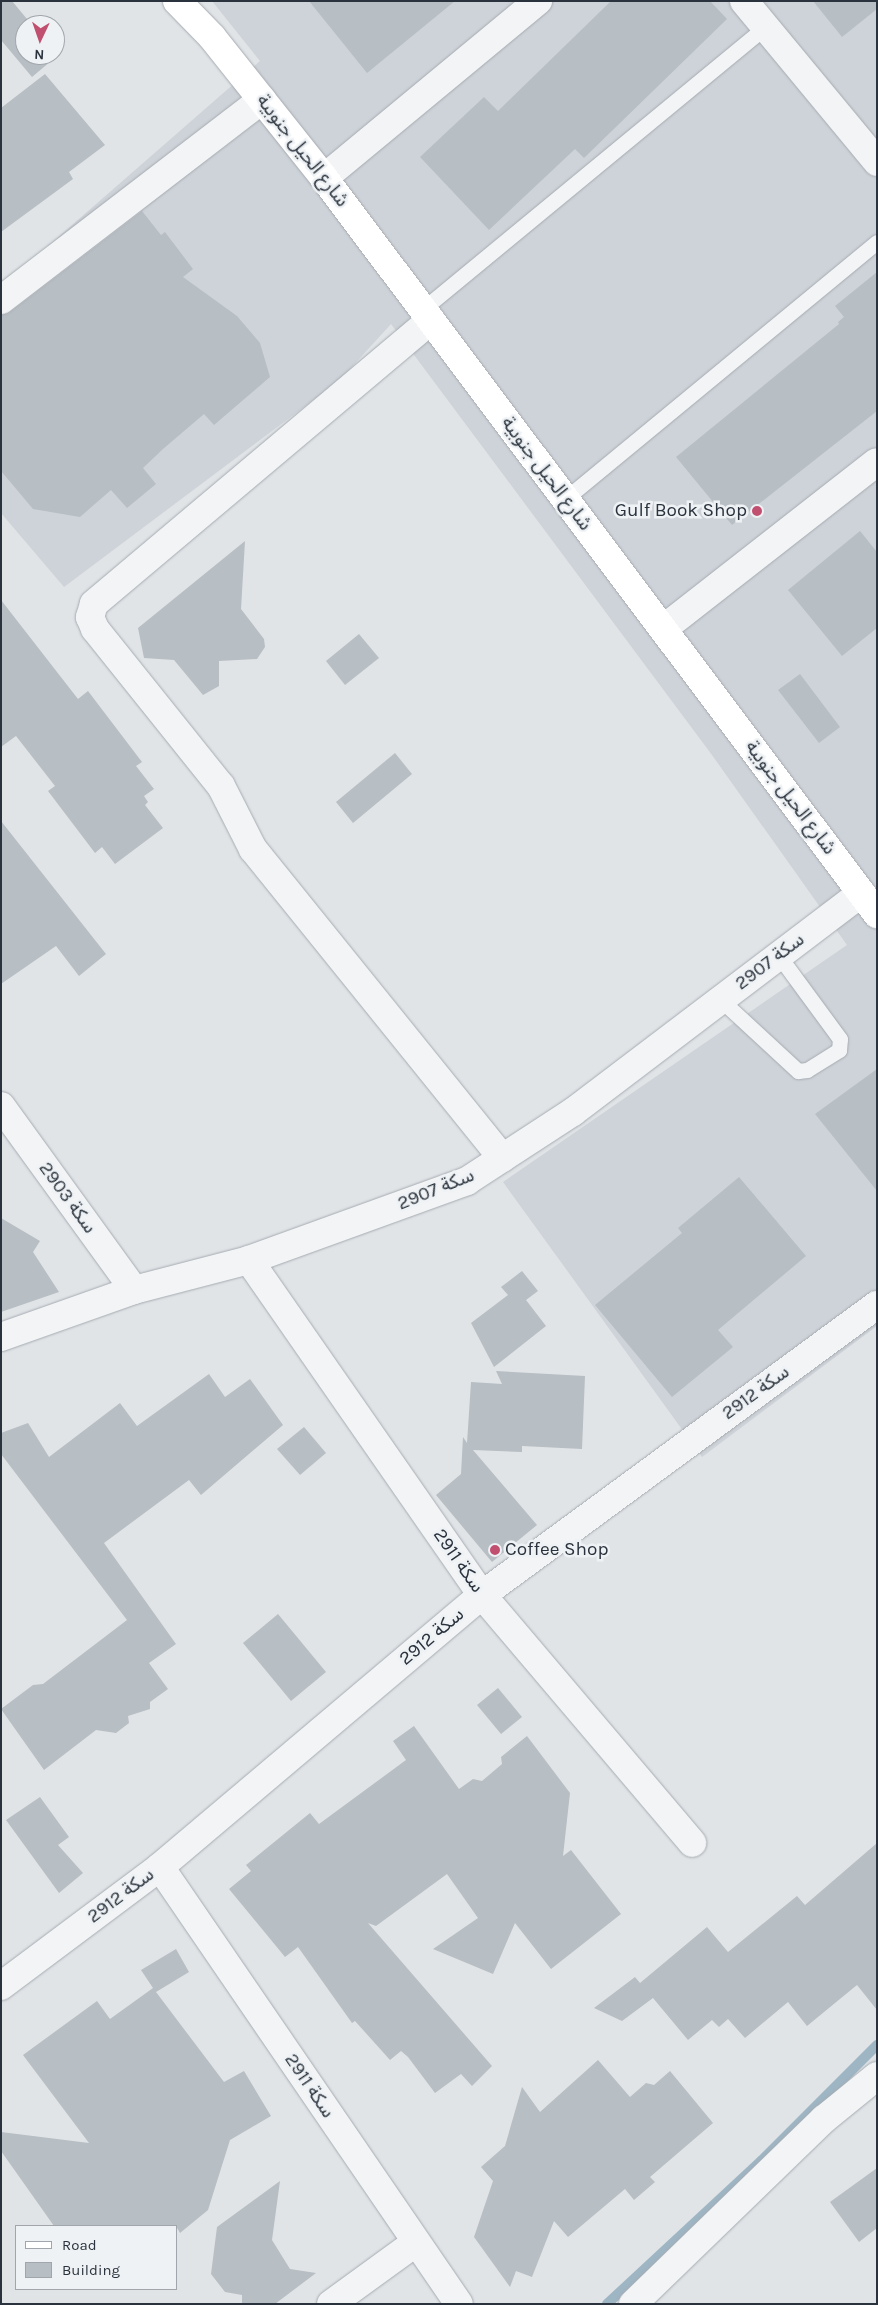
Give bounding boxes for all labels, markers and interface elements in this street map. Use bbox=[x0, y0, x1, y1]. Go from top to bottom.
north arrow bbox=[15, 15, 65, 65]
text: N bbox=[34, 46, 45, 63]
street label: شارع الحيل جنوبية bbox=[251, 90, 353, 212]
street label: شارع الحيل جنوبية bbox=[496, 413, 596, 535]
place label: Gulf Book Shop bbox=[615, 500, 747, 522]
marker: Gulf Book Shop bbox=[751, 505, 763, 517]
street label: شارع الحيل جنوبية bbox=[740, 737, 840, 859]
street label: سكة 2907 bbox=[731, 929, 809, 995]
street label: سكة 2903 bbox=[33, 1158, 101, 1238]
street label: سكة 2907 bbox=[394, 1164, 478, 1216]
street label: سكة 2912 bbox=[718, 1361, 794, 1425]
street label: سكة 2911 bbox=[428, 1525, 488, 1597]
place label: Coffee Shop bbox=[505, 1539, 609, 1561]
marker: Coffee Shop bbox=[489, 1544, 501, 1556]
street label: سكة 2912 bbox=[395, 1603, 469, 1671]
street label: سكة 2912 bbox=[83, 1864, 159, 1928]
street label: سكة 2911 bbox=[279, 2049, 339, 2123]
legend bbox=[15, 2225, 178, 2290]
text: Road bbox=[62, 2236, 97, 2254]
text: Building bbox=[62, 2261, 120, 2279]

